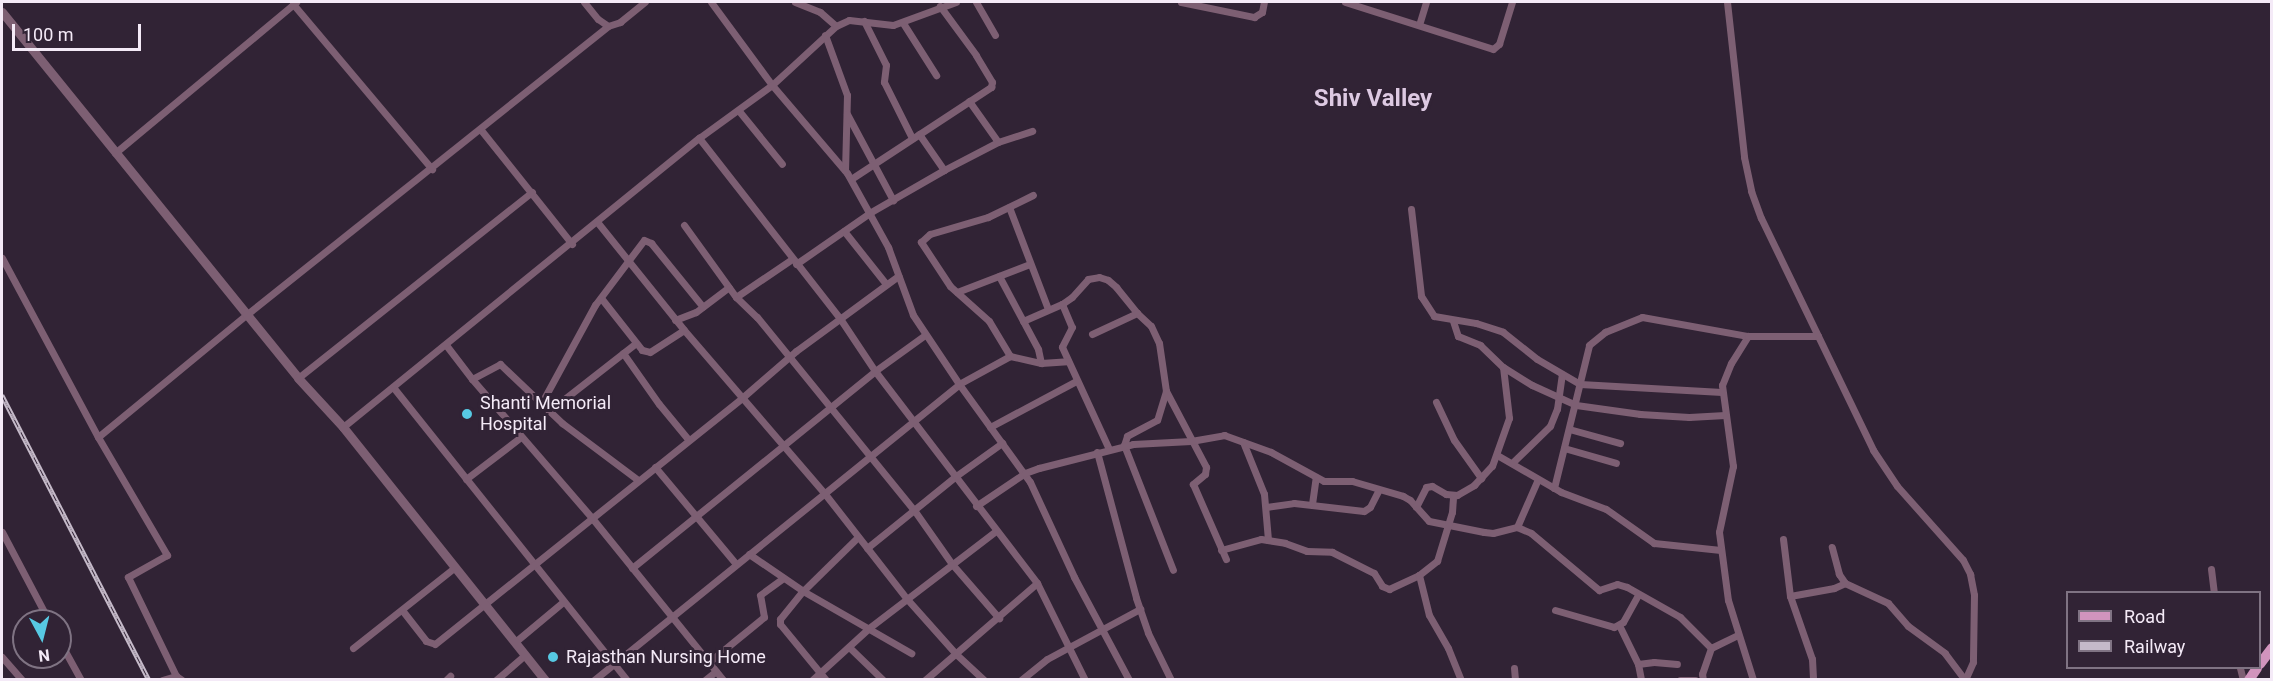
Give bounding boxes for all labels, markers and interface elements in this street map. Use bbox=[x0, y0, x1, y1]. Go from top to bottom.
scale bar bbox=[15, 12, 144, 50]
text: 100 m bbox=[23, 24, 74, 45]
district label: Shiv Valley bbox=[1314, 85, 1432, 113]
place label: Shanti Memorial Hospital bbox=[480, 393, 611, 436]
marker: Shanti Memorial Hospital bbox=[458, 405, 476, 423]
legend bbox=[2066, 591, 2261, 669]
text: Road bbox=[2124, 606, 2165, 627]
north arrow bbox=[12, 609, 72, 669]
text: Railway bbox=[2124, 636, 2185, 657]
text: N bbox=[37, 645, 51, 665]
place label: Rajasthan Nursing Home bbox=[566, 646, 766, 668]
marker: Rajasthan Nursing Home bbox=[544, 648, 562, 666]

